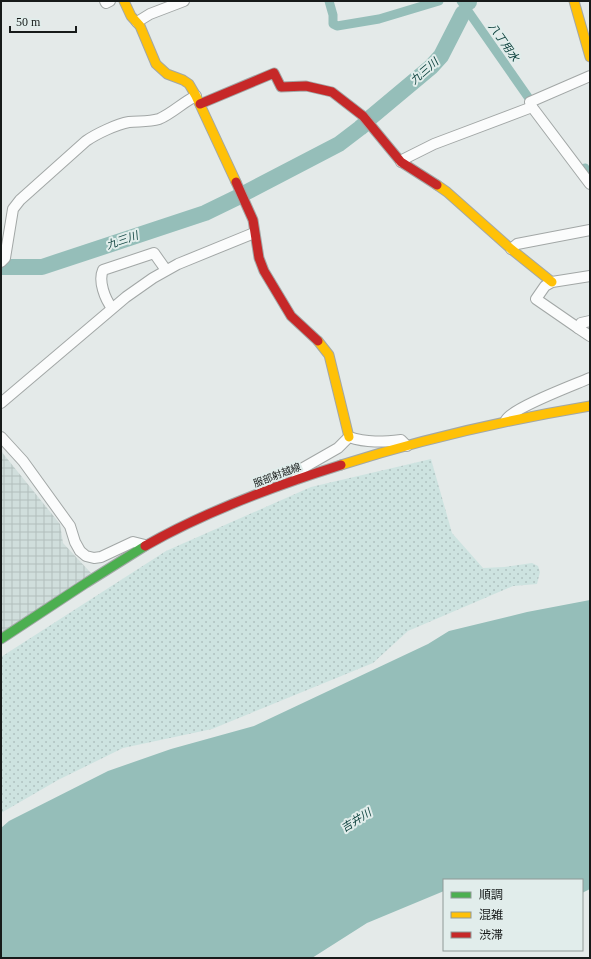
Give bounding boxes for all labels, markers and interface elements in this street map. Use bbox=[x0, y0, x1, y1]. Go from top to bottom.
scale bar bbox=[10, 8, 76, 34]
text: 50 m bbox=[16, 15, 41, 29]
water label: 八丁用水 bbox=[486, 21, 522, 64]
water label: 九三川 bbox=[408, 55, 441, 86]
water label: 九三川 bbox=[104, 229, 140, 251]
street label: 服部射越線 bbox=[252, 461, 302, 489]
water label: 吉井川 bbox=[339, 806, 374, 834]
legend bbox=[443, 879, 583, 951]
text: 順調 bbox=[479, 888, 503, 902]
text: 混雑 bbox=[479, 908, 503, 922]
text: 渋滞 bbox=[479, 928, 503, 942]

